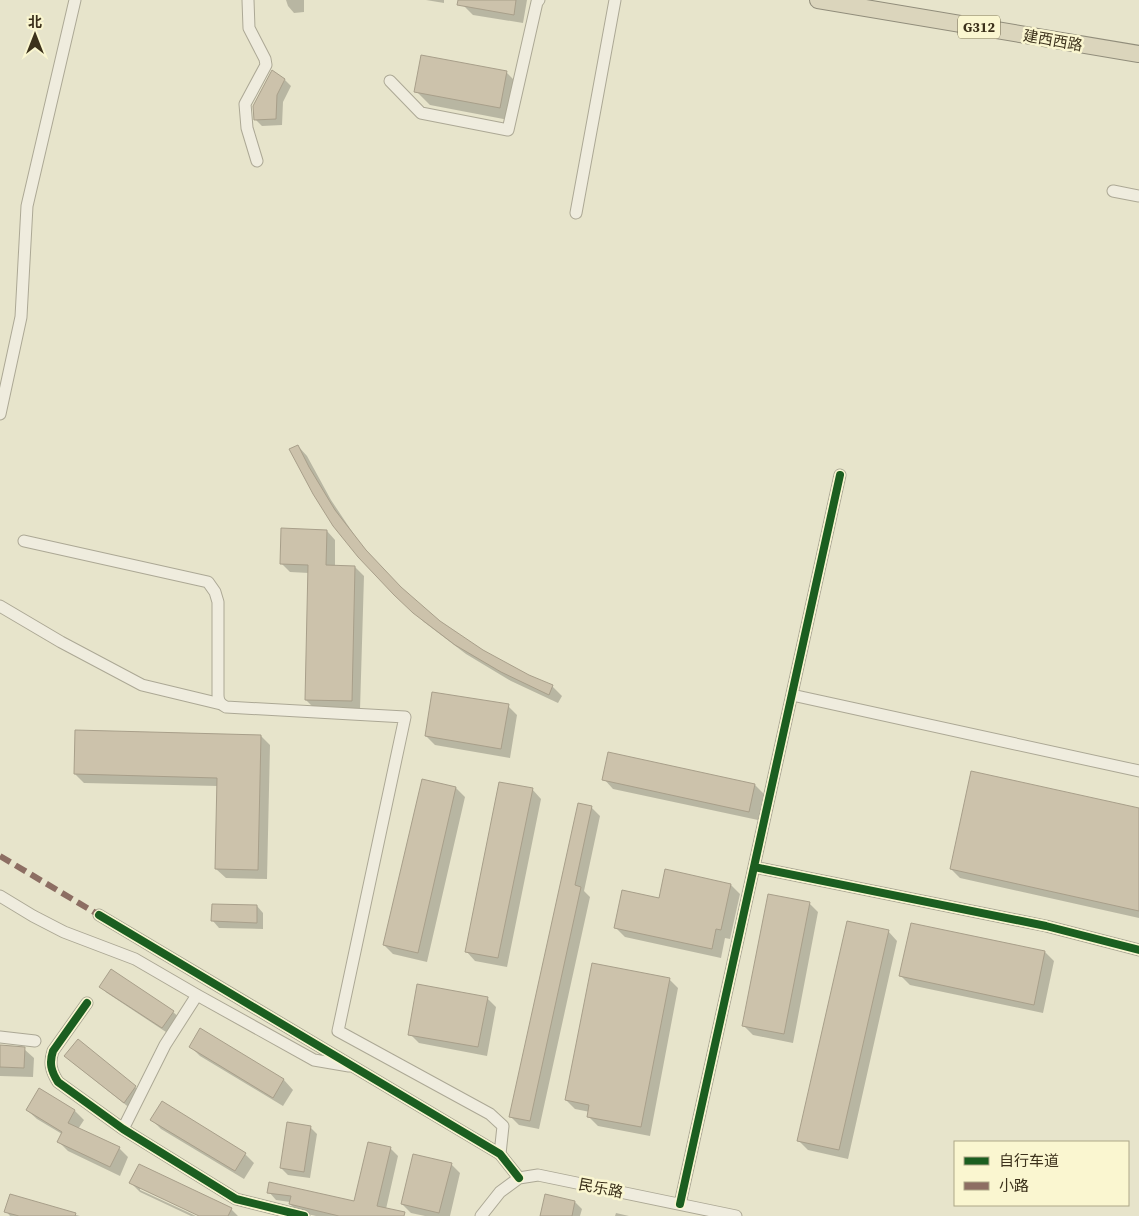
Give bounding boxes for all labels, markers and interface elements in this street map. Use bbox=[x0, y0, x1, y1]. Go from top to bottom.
north arrow bbox=[10, 10, 60, 60]
text: 北 bbox=[28, 12, 42, 32]
road number: G312 bbox=[958, 16, 1000, 38]
street label: 建西西路 bbox=[1022, 24, 1084, 56]
legend bbox=[954, 1141, 1129, 1206]
text: 自行车道 bbox=[999, 1150, 1059, 1171]
street label: 民乐路 bbox=[577, 1173, 625, 1203]
text: 小路 bbox=[999, 1175, 1029, 1196]

